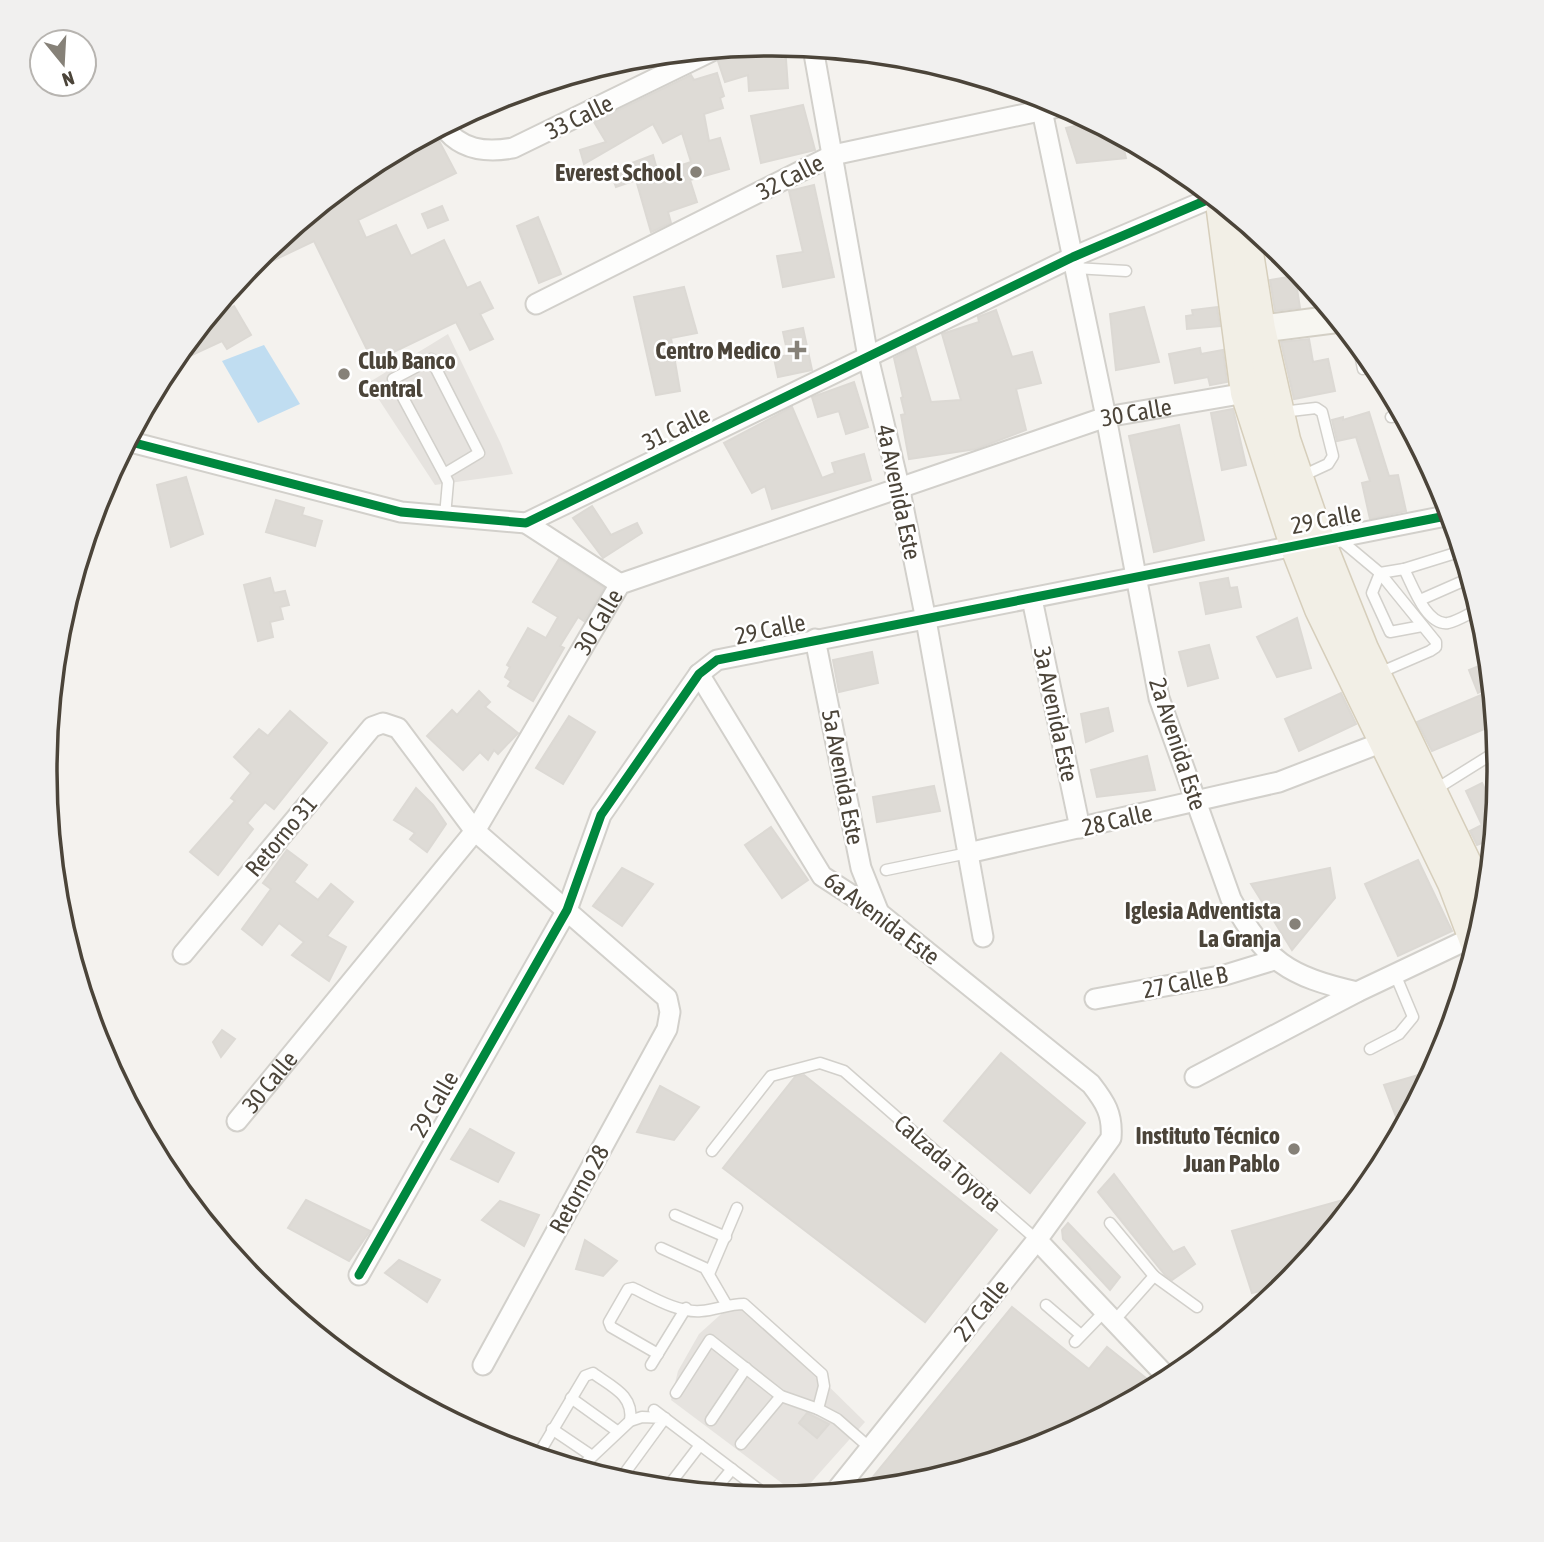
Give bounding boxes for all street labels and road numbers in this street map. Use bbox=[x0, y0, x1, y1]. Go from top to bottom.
street label: 33 Calle bbox=[541, 89, 617, 145]
street label: 32 Calle bbox=[752, 149, 828, 205]
street label: 30 Calle bbox=[1099, 393, 1173, 431]
street label: 31 Calle bbox=[638, 400, 714, 456]
street label: 4a Avenida Este bbox=[872, 422, 926, 562]
street label: 29 Calle bbox=[1288, 499, 1364, 539]
street label: 30 Calle bbox=[568, 584, 628, 659]
street label: 29 Calle bbox=[732, 608, 808, 650]
street label: 3a Avenida Este bbox=[1029, 644, 1083, 784]
street label: 2a Avenida Este bbox=[1144, 675, 1212, 813]
street label: 5a Avenida Este bbox=[817, 707, 869, 847]
street label: Retorno 31 bbox=[240, 790, 322, 882]
street label: 28 Calle bbox=[1079, 799, 1155, 841]
street label: 6a Avenida Este bbox=[819, 866, 945, 970]
street label: 27 Calle B bbox=[1140, 960, 1230, 1003]
street label: 30 Calle bbox=[236, 1045, 302, 1118]
street label: 29 Calle bbox=[405, 1066, 463, 1142]
street label: Calzada Toyota bbox=[889, 1109, 1007, 1217]
street label: Retorno 28 bbox=[544, 1140, 614, 1238]
street label: 27 Calle bbox=[948, 1274, 1014, 1346]

